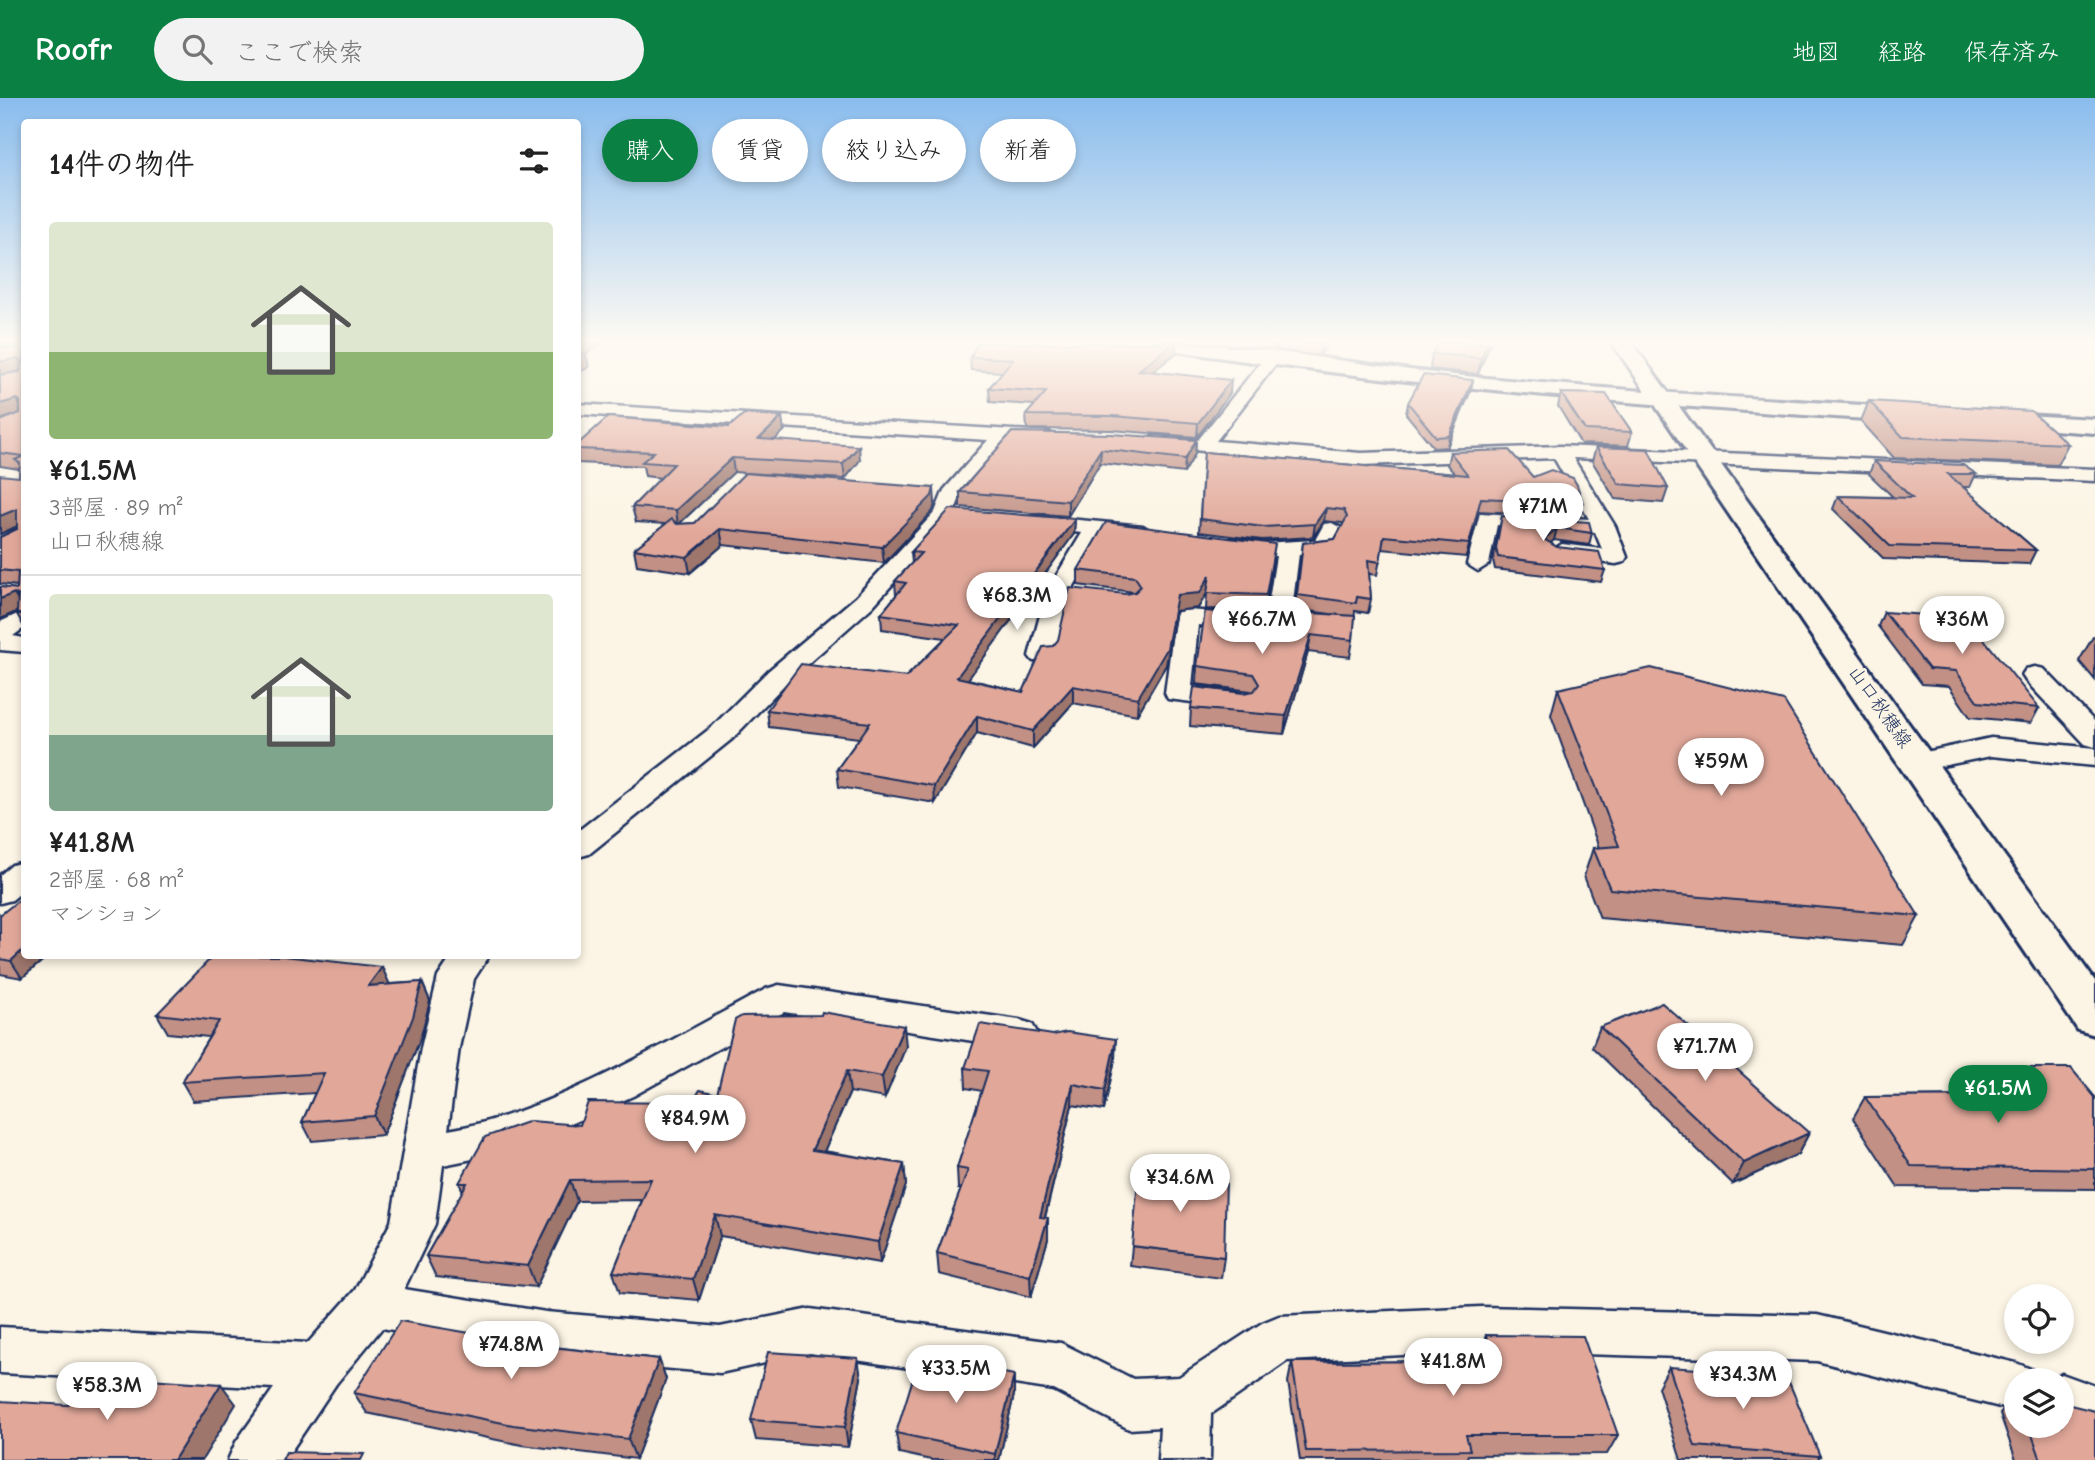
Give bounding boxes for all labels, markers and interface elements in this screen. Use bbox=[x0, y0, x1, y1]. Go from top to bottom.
search box bbox=[154, 18, 644, 81]
text: Roofr bbox=[35, 30, 112, 68]
icon: search bbox=[178, 30, 216, 68]
text: ここで検索 bbox=[234, 38, 364, 68]
text: 地図 bbox=[1792, 38, 1840, 66]
text: 経路 bbox=[1878, 38, 1926, 66]
text: 保存済み bbox=[1964, 38, 2060, 66]
chip: 購入 bbox=[602, 119, 698, 182]
chip: 賃貸 bbox=[712, 119, 808, 182]
chip: 絞り込み bbox=[822, 119, 966, 182]
chip: 新着 bbox=[980, 119, 1076, 182]
icon: filters bbox=[515, 142, 553, 180]
text: 14件の物件 bbox=[49, 147, 195, 182]
icon: home bbox=[238, 267, 364, 393]
text: ¥61.5M bbox=[49, 453, 137, 488]
pin: ¥71M bbox=[1502, 484, 1584, 543]
text: ¥71M bbox=[1518, 492, 1568, 519]
text: 3部屋 · 89 m² bbox=[49, 494, 183, 521]
text: 山口秋穂線 bbox=[49, 528, 164, 555]
pin: ¥68.3M bbox=[960, 573, 1074, 632]
text: ¥68.3M bbox=[982, 581, 1052, 608]
pin: ¥66.7M bbox=[1205, 596, 1319, 656]
pin: ¥36M bbox=[1921, 596, 2003, 656]
text: ¥66.7M bbox=[1228, 605, 1296, 632]
text: ¥36M bbox=[1935, 605, 1989, 632]
icon: home bbox=[238, 639, 364, 765]
street label: 山口秋穂線 bbox=[1844, 662, 1916, 752]
pin: ¥59M bbox=[1680, 738, 1762, 798]
text: ¥59M bbox=[1694, 747, 1748, 774]
text: ¥41.8M bbox=[49, 825, 135, 860]
text: 2部屋 · 68 m² bbox=[49, 866, 183, 893]
text: マンション bbox=[49, 900, 163, 927]
pin: ¥71.7M bbox=[1648, 1024, 1762, 1083]
text: ¥71.7M bbox=[1673, 1032, 1737, 1059]
pin: ¥61.5M bbox=[1941, 1066, 2055, 1125]
text: ¥61.5M bbox=[1964, 1074, 2032, 1101]
pin: ¥84.9M bbox=[638, 1096, 752, 1155]
text: ¥84.9M bbox=[661, 1104, 729, 1131]
pin: ¥34.6M bbox=[1123, 1154, 1237, 1214]
text: ¥34.6M bbox=[1146, 1163, 1214, 1190]
map controls bbox=[2004, 1284, 2074, 1438]
button: locate bbox=[2004, 1284, 2074, 1354]
pin: ¥74.8M bbox=[454, 1322, 568, 1381]
text: ¥74.8M bbox=[478, 1330, 544, 1357]
pin: ¥41.8M bbox=[1396, 1338, 1510, 1398]
pin: ¥33.5M bbox=[899, 1346, 1013, 1405]
text: ¥41.8M bbox=[1420, 1347, 1486, 1374]
pin: ¥34.3M bbox=[1686, 1352, 1800, 1411]
text: ¥33.5M bbox=[922, 1354, 990, 1381]
text: ¥34.3M bbox=[1709, 1360, 1777, 1387]
pin: ¥58.3M bbox=[50, 1362, 164, 1422]
button: layers bbox=[2004, 1368, 2074, 1438]
text: ¥58.3M bbox=[72, 1371, 142, 1398]

